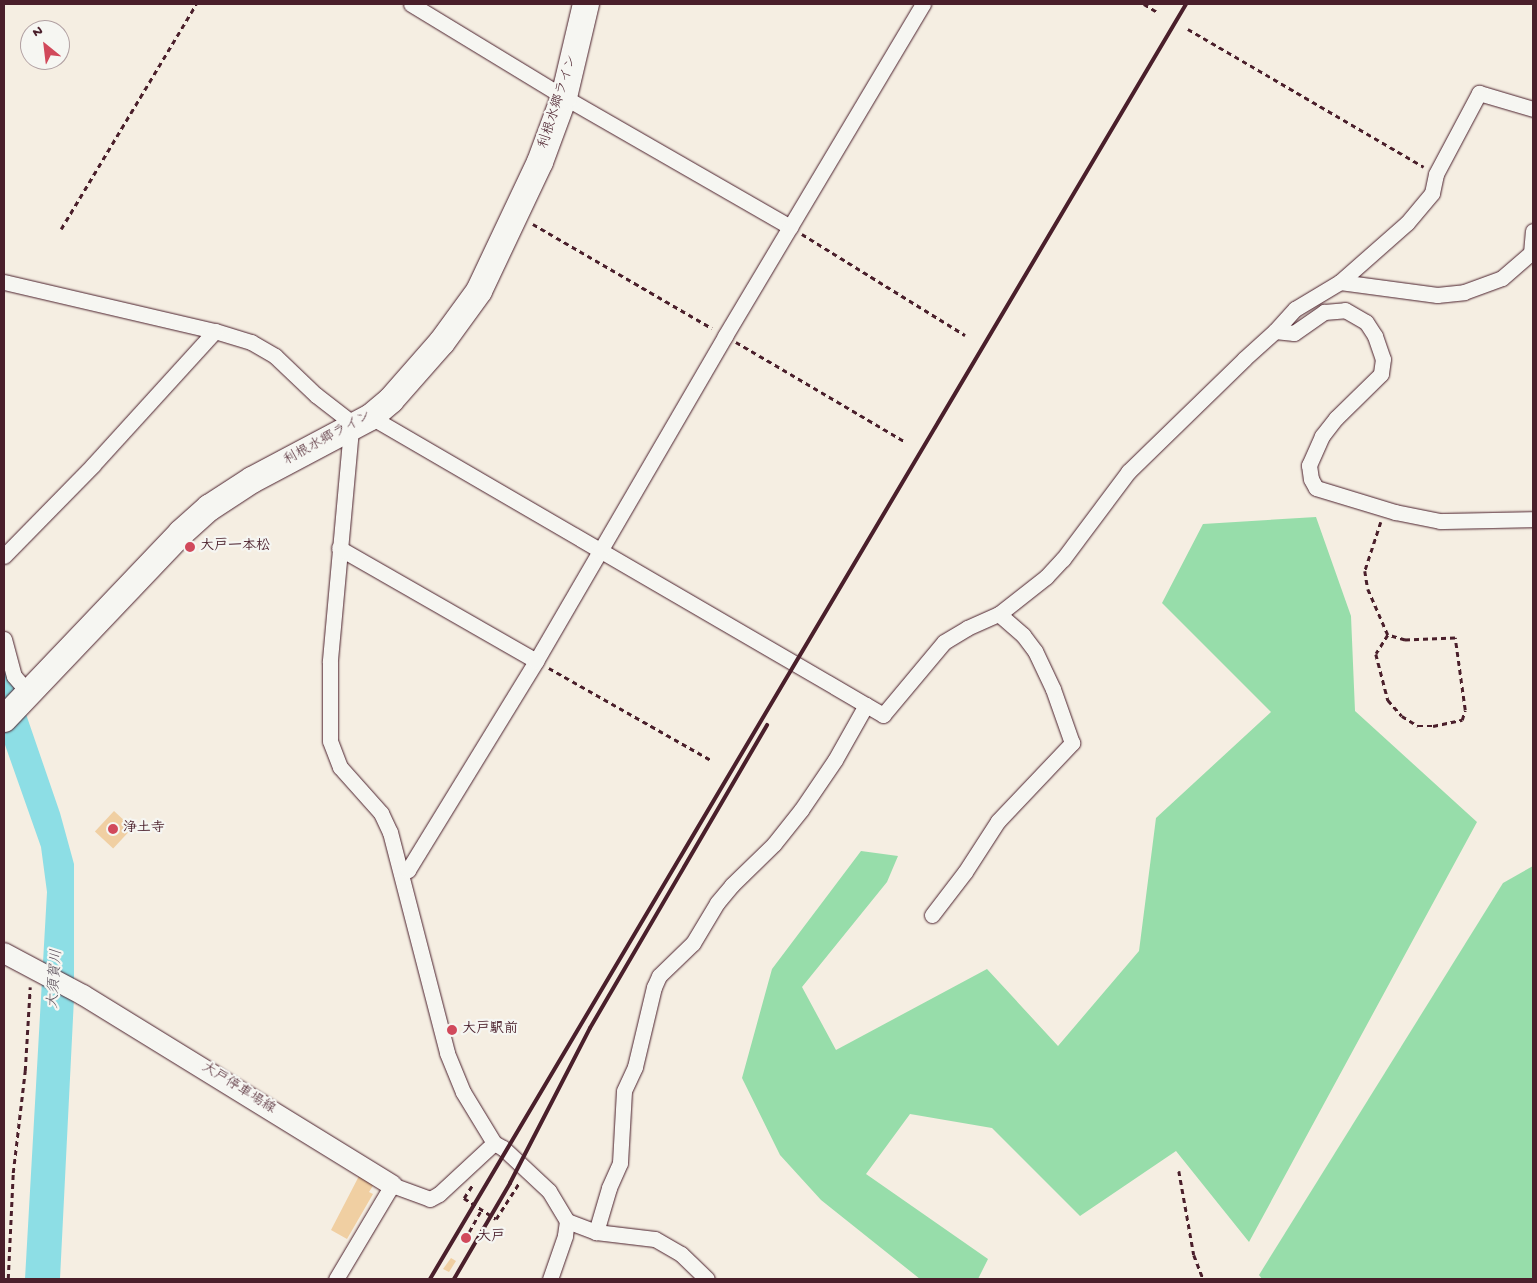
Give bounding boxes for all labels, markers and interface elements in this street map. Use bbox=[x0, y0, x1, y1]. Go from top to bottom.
north arrow bbox=[20, 20, 70, 70]
text: N bbox=[30, 23, 46, 42]
street label: 利根水郷ライン bbox=[536, 53, 582, 151]
street label: 利根水郷ライン bbox=[281, 408, 375, 470]
place label: 大戸一本松 bbox=[200, 539, 270, 555]
marker: 大戸一本松 bbox=[184, 541, 196, 553]
place label: 浄土寺 bbox=[123, 821, 165, 837]
marker: 浄土寺 bbox=[107, 823, 119, 835]
water label: 大須賀川 bbox=[45, 948, 67, 1010]
place label: 大戸駅前 bbox=[462, 1022, 518, 1038]
marker: 大戸駅前 bbox=[446, 1024, 458, 1036]
street label: 大戸停車場線 bbox=[198, 1060, 278, 1118]
place label: 大戸 bbox=[477, 1230, 505, 1246]
marker: 大戸 bbox=[459, 1231, 473, 1245]

